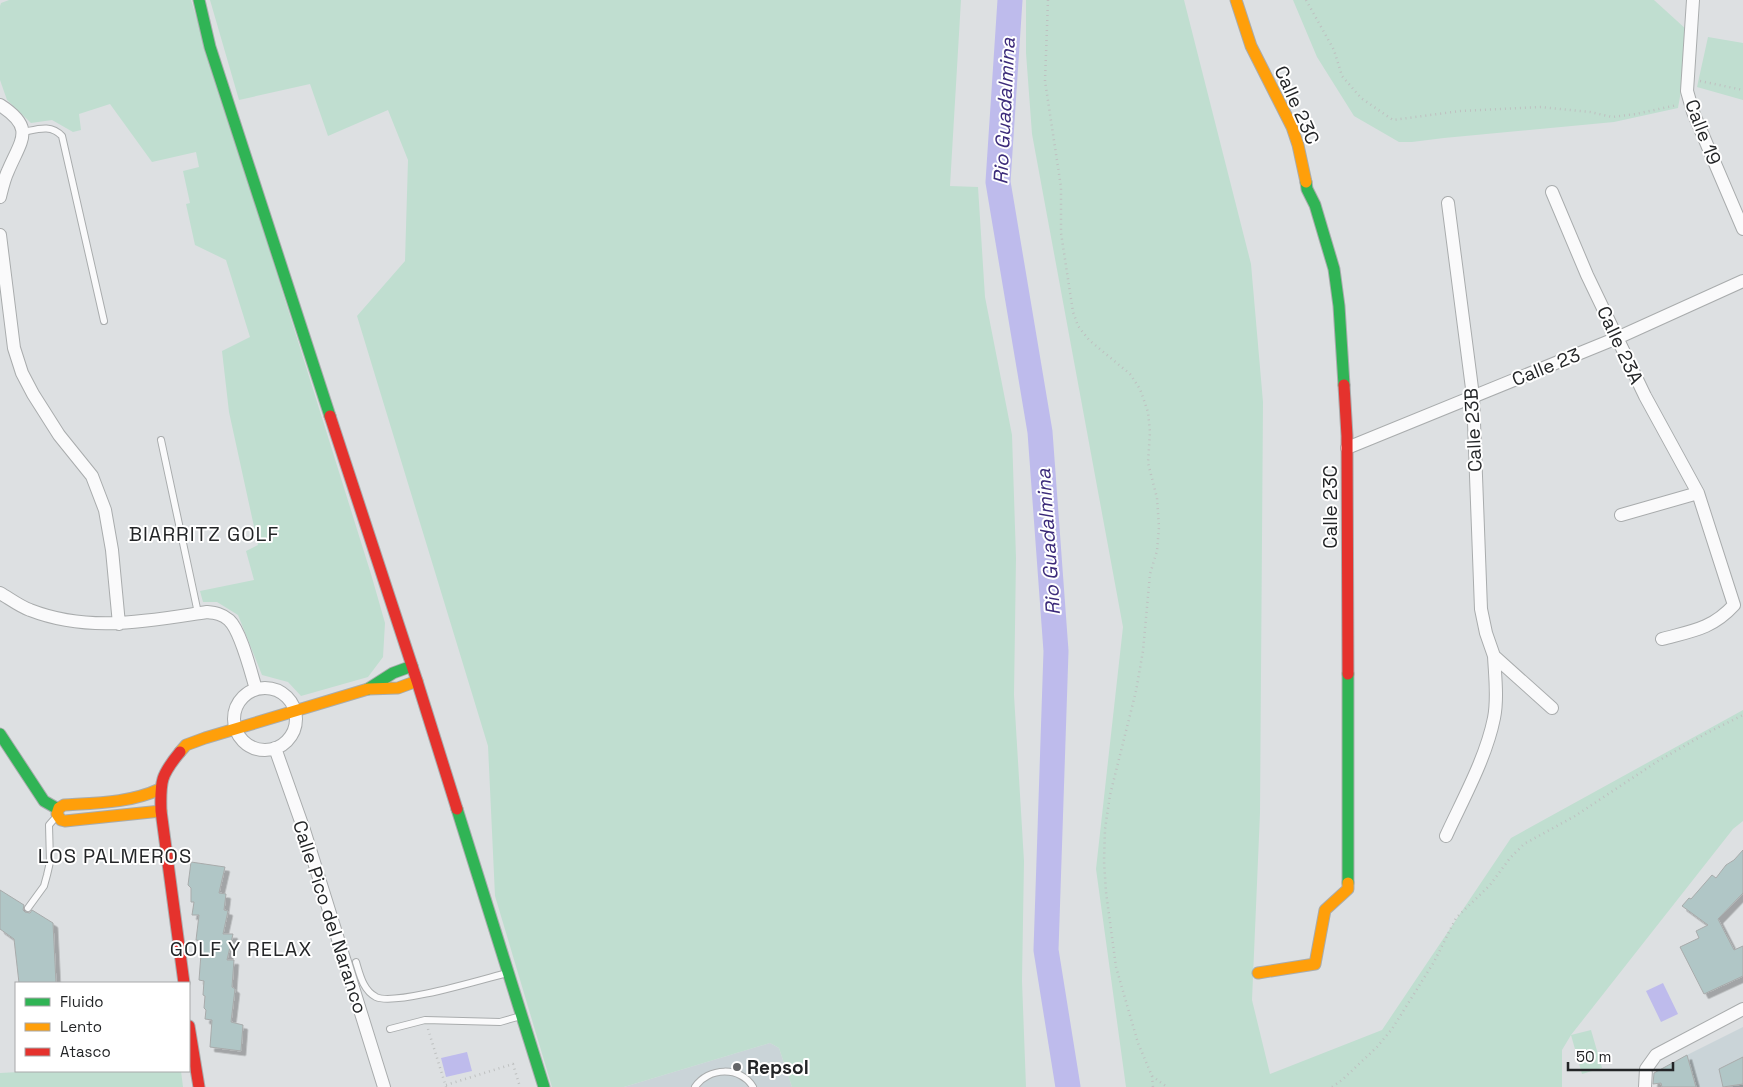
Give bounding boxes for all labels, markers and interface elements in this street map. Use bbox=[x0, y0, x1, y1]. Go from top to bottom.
water label: Rio Guadalmina bbox=[987, 37, 1021, 185]
street label: Calle 23C bbox=[1269, 62, 1325, 148]
street label: Calle 19 bbox=[1679, 96, 1727, 168]
street label: Calle 23A bbox=[1591, 302, 1649, 388]
street label: Calle 23 bbox=[1508, 342, 1584, 392]
street label: Calle 23B bbox=[1458, 387, 1488, 473]
street label: Calle 23C bbox=[1318, 465, 1343, 549]
water label: Rio Guadalmina bbox=[1030, 467, 1066, 616]
district label: BIARRITZ GOLF bbox=[129, 521, 279, 547]
street label: Calle Pico del Naranco bbox=[287, 817, 373, 1017]
district label: LOS PALMEROS bbox=[38, 843, 192, 869]
district label: GOLF Y RELAX bbox=[170, 936, 312, 962]
legend bbox=[15, 982, 190, 1072]
text: Fluido bbox=[60, 992, 104, 1011]
text: Lento bbox=[60, 1017, 102, 1036]
scale bar bbox=[1568, 1040, 1673, 1072]
text: Atasco bbox=[60, 1042, 111, 1061]
text: 50 m bbox=[1576, 1047, 1611, 1066]
place label: Repsol bbox=[747, 1055, 809, 1080]
marker: Repsol bbox=[731, 1061, 743, 1073]

